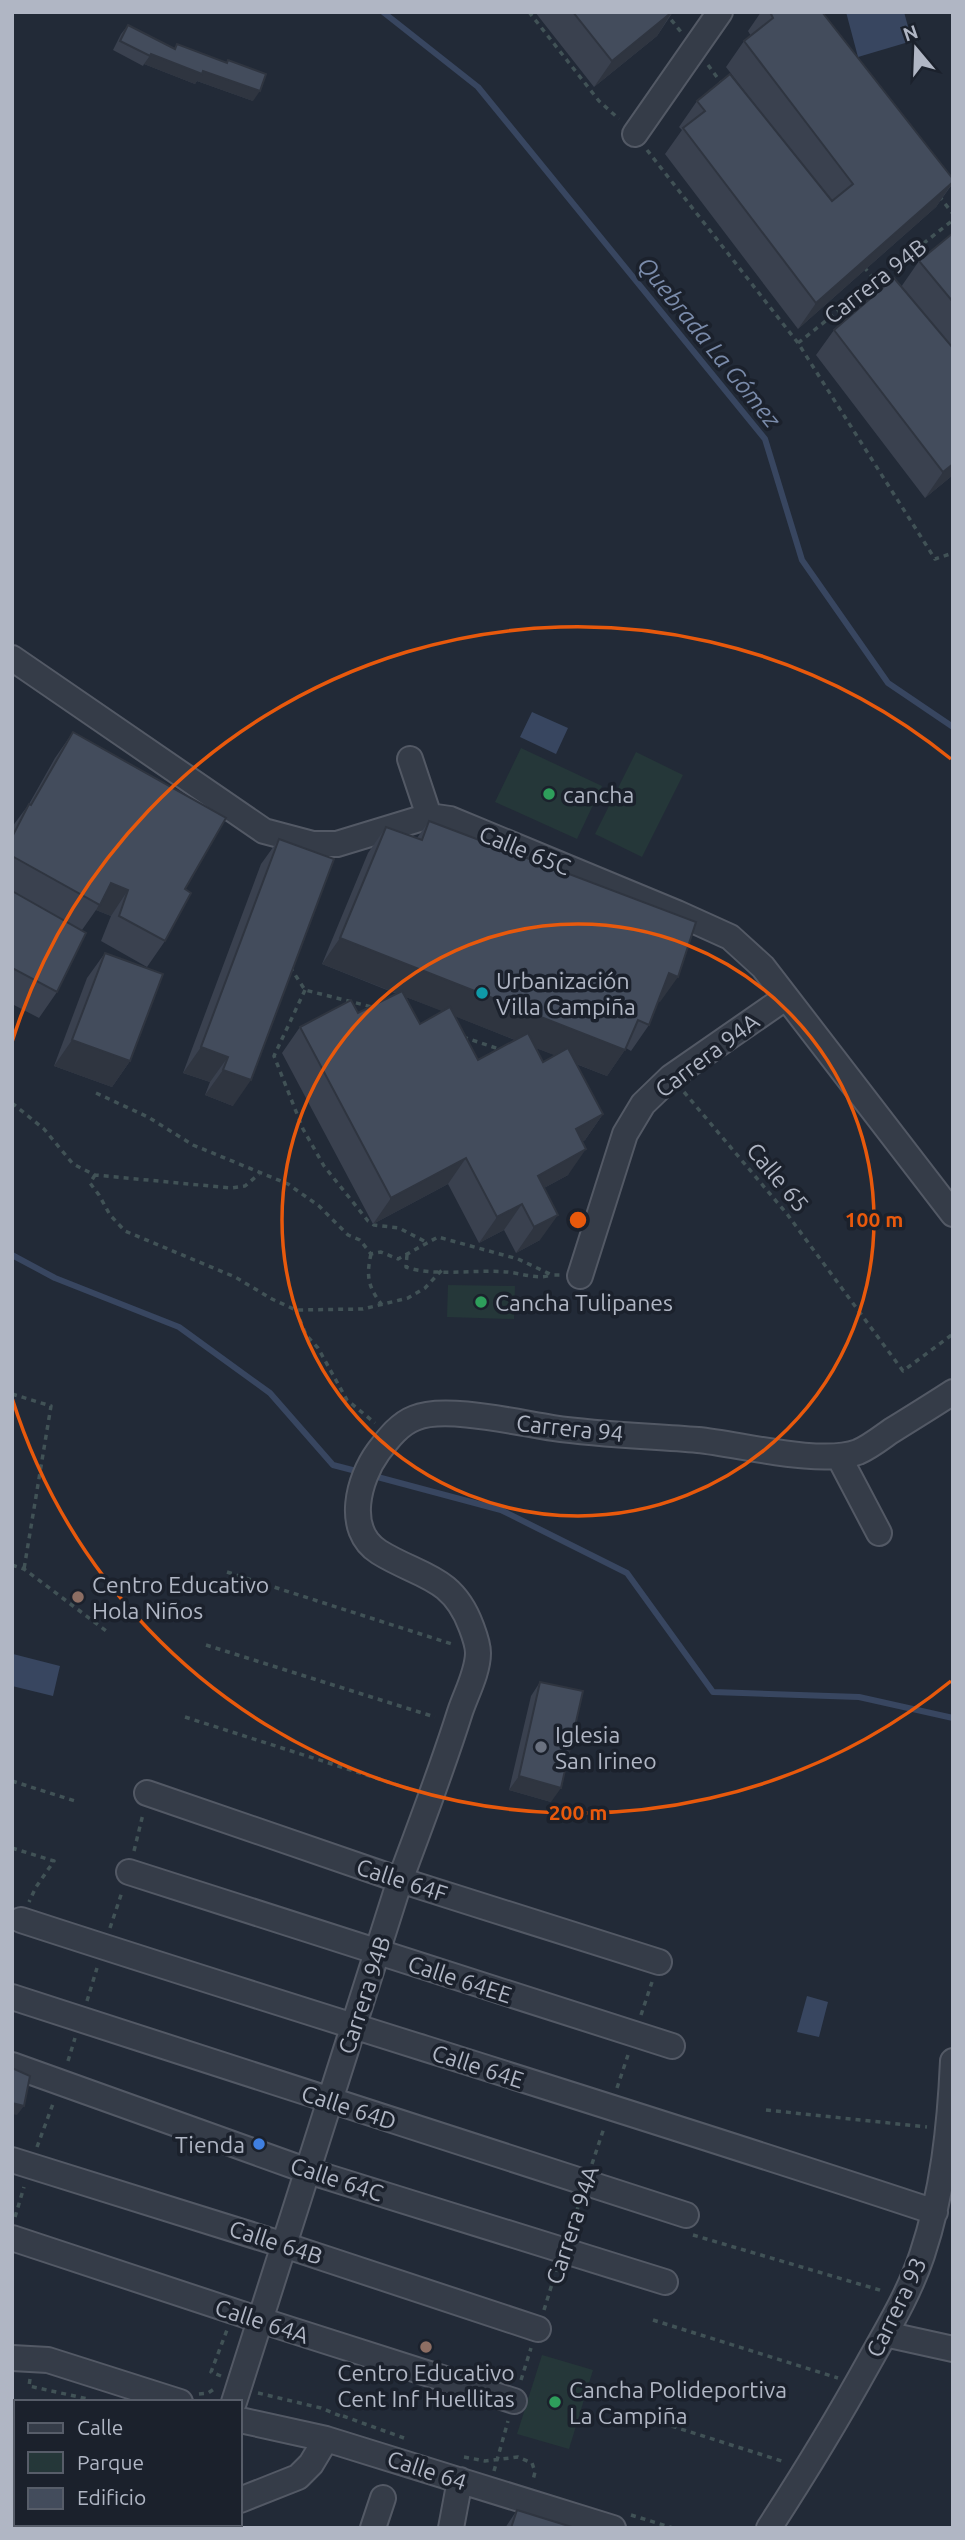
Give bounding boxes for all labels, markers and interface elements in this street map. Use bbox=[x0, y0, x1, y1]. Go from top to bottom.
north arrow bbox=[881, 14, 951, 84]
text: N bbox=[900, 20, 921, 46]
street label: Carrera 94B bbox=[819, 233, 931, 329]
water label: Quebrada La Gómez bbox=[631, 251, 787, 434]
place label: cancha bbox=[563, 782, 634, 807]
marker: cancha bbox=[541, 786, 557, 802]
street label: Calle 65C bbox=[476, 820, 574, 880]
place label: Urbanización Villa Campiña bbox=[496, 968, 636, 1019]
marker: Urbanización Villa Campiña bbox=[474, 985, 490, 1001]
street label: Carrera 94A bbox=[650, 1008, 764, 1102]
street label: Calle 65 bbox=[742, 1138, 814, 1216]
text: 100 m bbox=[845, 1207, 903, 1231]
centre of rings bbox=[566, 1208, 590, 1232]
place label: Cancha Tulipanes bbox=[495, 1290, 673, 1315]
marker: Cancha Tulipanes bbox=[473, 1294, 489, 1310]
street label: Carrera 94 bbox=[515, 1410, 625, 1446]
place label: Centro Educativo Hola Niños bbox=[92, 1572, 269, 1623]
marker: Centro Educativo Hola Niños bbox=[70, 1589, 86, 1605]
place label: Iglesia San Irineo bbox=[555, 1722, 657, 1773]
marker: Iglesia San Irineo bbox=[533, 1739, 549, 1755]
text: 200 m bbox=[549, 1800, 607, 1824]
street label: Calle 64F bbox=[353, 1854, 451, 1906]
street label: Carrera 94B bbox=[333, 1933, 395, 2057]
street label: Calle 64EE bbox=[405, 1950, 515, 2008]
street label: Calle 64E bbox=[429, 2039, 527, 2093]
street label: Calle 64D bbox=[298, 2080, 400, 2134]
place label: Tienda bbox=[175, 2132, 245, 2157]
marker: Tienda bbox=[251, 2136, 267, 2152]
street label: Calle 64C bbox=[287, 2152, 387, 2206]
street label: Carrera 94A bbox=[541, 2163, 603, 2287]
street label: Calle 64B bbox=[226, 2215, 326, 2269]
street label: Carrera 93 bbox=[861, 2253, 931, 2361]
street label: Calle 64A bbox=[212, 2294, 312, 2348]
marker: Centro Educativo Cent Inf Huellitas bbox=[418, 2339, 434, 2355]
place label: Centro Educativo Cent Inf Huellitas bbox=[337, 2360, 515, 2411]
place label: Cancha Polideportiva La Campiña bbox=[569, 2377, 787, 2428]
marker: Cancha Polideportiva La Campiña bbox=[547, 2394, 563, 2410]
legend bbox=[14, 2400, 242, 2526]
text: Calle bbox=[77, 2415, 123, 2439]
street label: Calle 64 bbox=[384, 2445, 470, 2495]
text: Parque bbox=[77, 2450, 144, 2474]
text: Edificio bbox=[77, 2485, 146, 2509]

